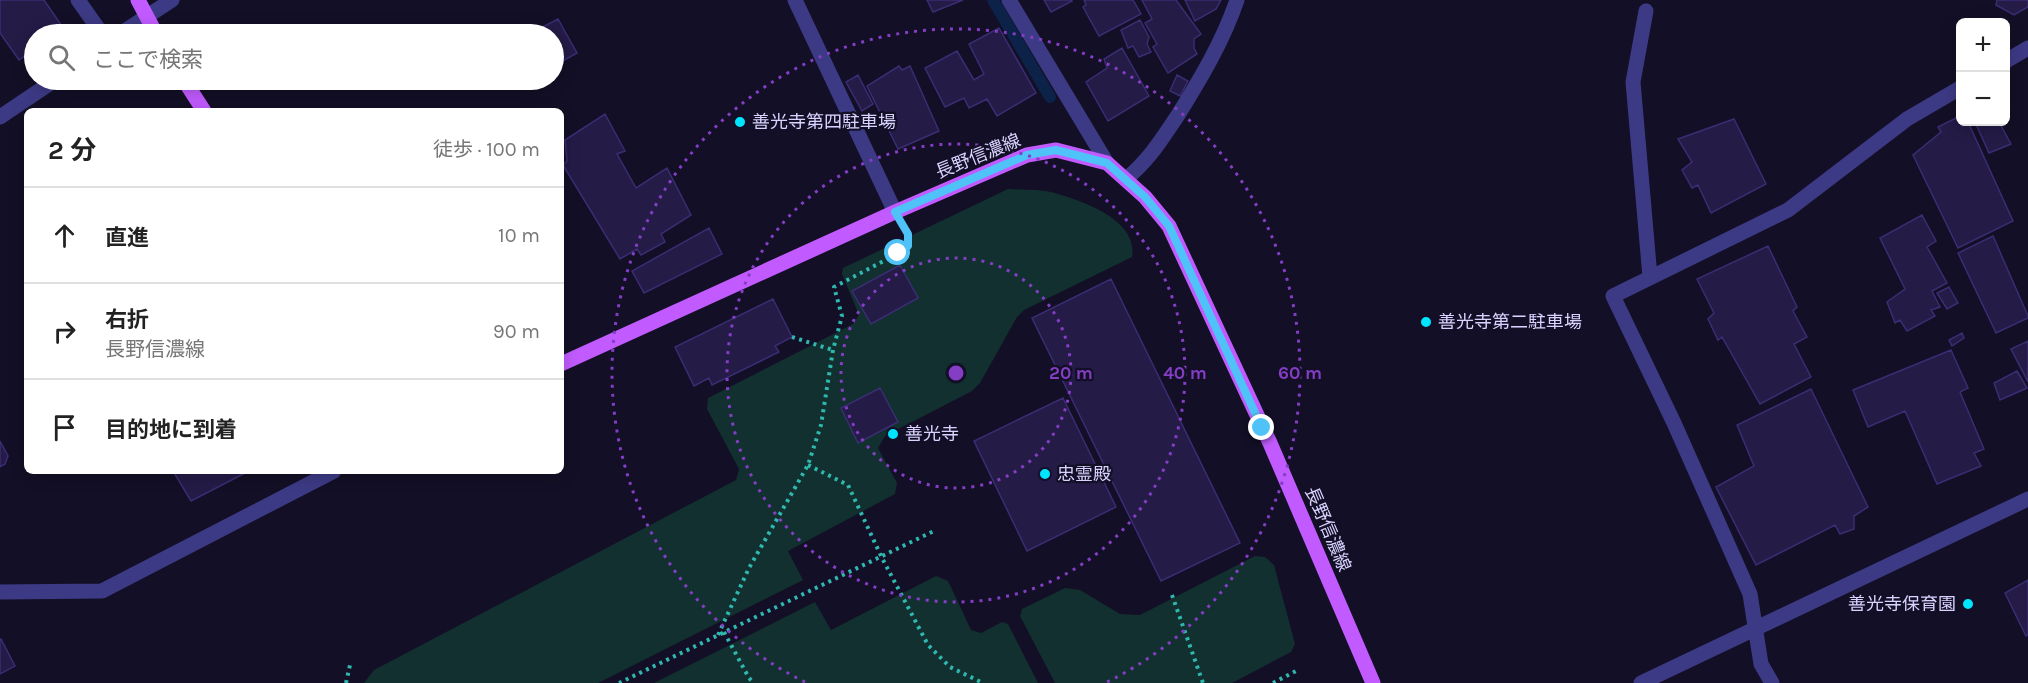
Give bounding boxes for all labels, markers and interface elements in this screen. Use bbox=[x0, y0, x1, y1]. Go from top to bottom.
map controls bbox=[1956, 18, 2010, 126]
button: + bbox=[1956, 18, 2010, 72]
search box bbox=[24, 24, 564, 90]
icon: search bbox=[45, 41, 78, 74]
text: ここで検索 bbox=[93, 47, 203, 73]
button: − bbox=[1956, 72, 2010, 126]
place label: 善光寺第四駐車場 bbox=[752, 111, 896, 133]
marker: 善光寺第四駐車場 bbox=[733, 115, 747, 129]
street label: 長野信濃線 bbox=[932, 129, 1024, 183]
text: 2 分 bbox=[48, 135, 96, 166]
text: 徒歩 · 100 m bbox=[433, 138, 540, 161]
icon: ahead bbox=[48, 219, 81, 252]
text: 10 m bbox=[498, 224, 540, 247]
text: 直進 bbox=[105, 225, 149, 251]
route start bbox=[884, 239, 910, 265]
text: 右折 bbox=[105, 307, 149, 333]
place label: 善光寺第二駐車場 bbox=[1438, 311, 1582, 333]
icon: right bbox=[48, 315, 81, 348]
marker: 善光寺第二駐車場 bbox=[1419, 315, 1433, 329]
text: 90 m bbox=[493, 320, 540, 343]
text: 長野信濃線 bbox=[105, 338, 205, 361]
text: 20 m bbox=[1049, 362, 1093, 384]
text: 40 m bbox=[1163, 362, 1207, 384]
text: 60 m bbox=[1278, 362, 1322, 384]
centre of rings bbox=[946, 363, 966, 383]
icon: arrive bbox=[48, 411, 81, 444]
route end bbox=[1248, 414, 1274, 440]
text: 目的地に到着 bbox=[105, 417, 237, 443]
place label: 善光寺 bbox=[905, 423, 959, 445]
marker: 善光寺 bbox=[886, 427, 900, 441]
place label: 忠霊殿 bbox=[1057, 463, 1111, 485]
marker: 忠霊殿 bbox=[1038, 467, 1052, 481]
street label: 長野信濃線 bbox=[1300, 483, 1356, 575]
place label: 善光寺保育園 bbox=[1848, 593, 1956, 615]
marker: 善光寺保育園 bbox=[1961, 597, 1975, 611]

